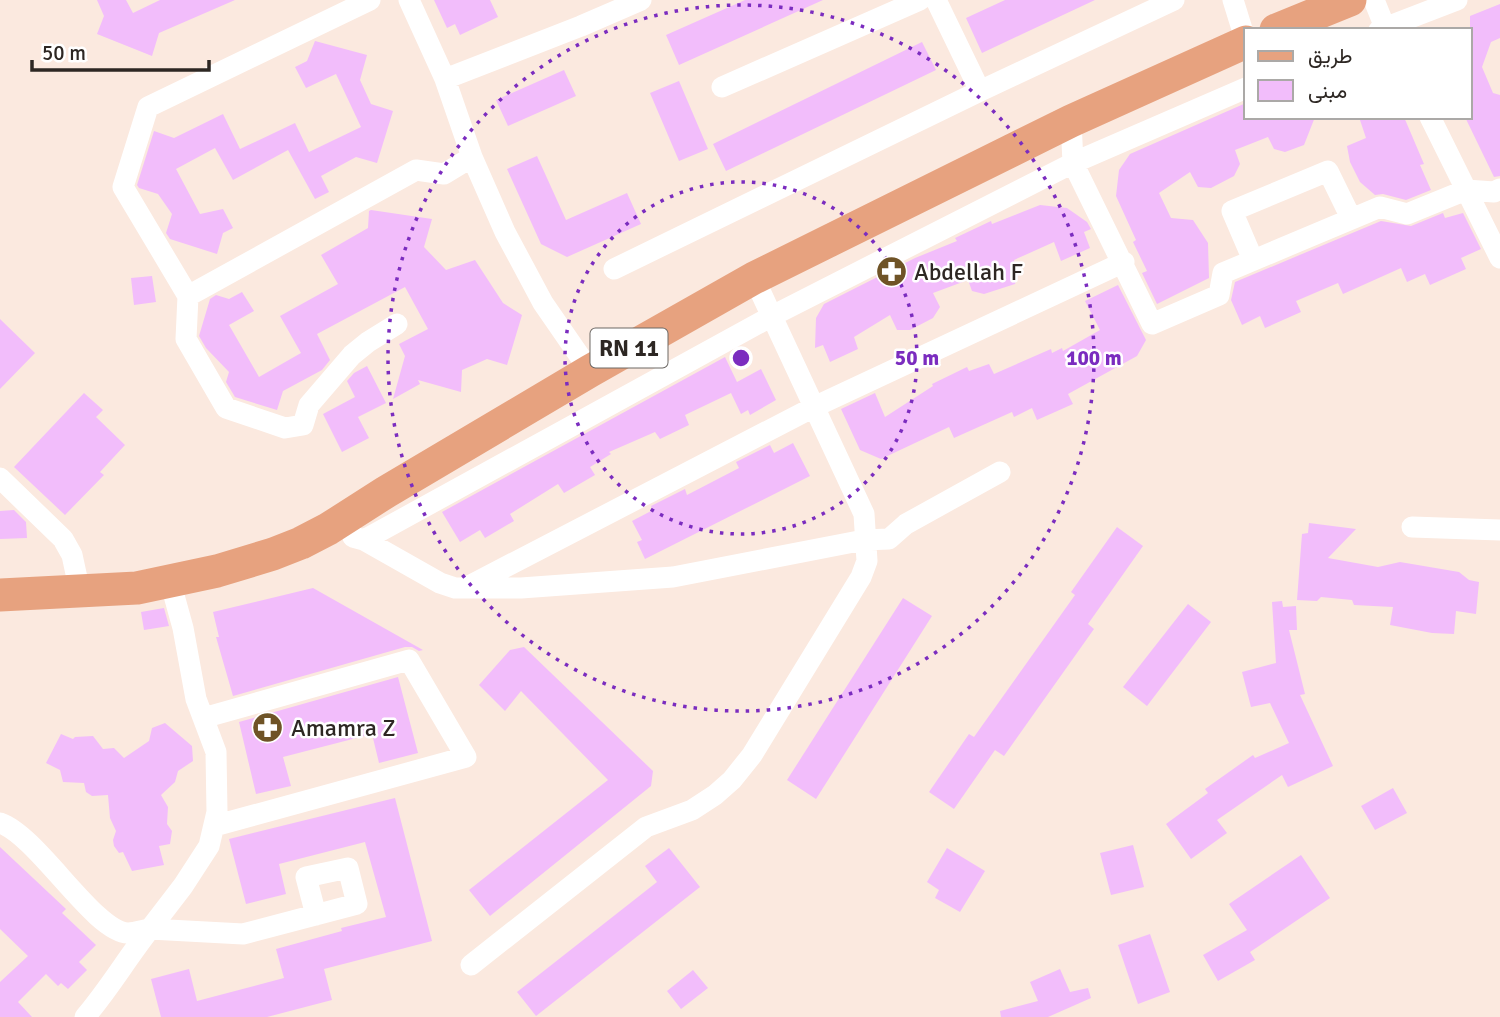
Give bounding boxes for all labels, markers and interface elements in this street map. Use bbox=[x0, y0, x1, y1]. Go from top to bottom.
scale bar bbox=[32, 28, 208, 72]
legend bbox=[1244, 28, 1472, 119]
text: 50 m bbox=[42, 40, 86, 66]
text: طريق bbox=[1308, 43, 1353, 69]
text: مبنى bbox=[1308, 78, 1347, 104]
pharmacy icon: Abdellah F bbox=[874, 255, 908, 289]
place label: Abdellah F bbox=[914, 257, 1023, 287]
road number: RN 11 bbox=[590, 328, 668, 368]
text: 50 m bbox=[895, 345, 939, 371]
text: 100 m bbox=[1066, 345, 1122, 371]
centre of rings bbox=[729, 346, 753, 370]
pharmacy icon: Amamra Z bbox=[251, 711, 285, 745]
place label: Amamra Z bbox=[291, 713, 396, 743]

